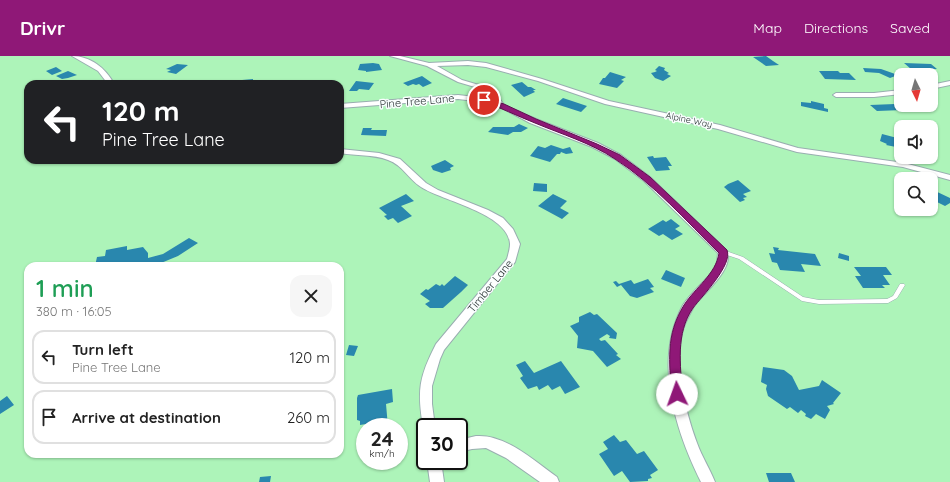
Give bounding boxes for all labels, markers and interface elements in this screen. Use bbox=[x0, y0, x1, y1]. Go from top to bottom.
text: Drivr bbox=[20, 16, 65, 40]
text: Map bbox=[753, 19, 782, 37]
text: Directions bbox=[804, 19, 868, 37]
text: Saved bbox=[890, 19, 930, 37]
north arrow bbox=[894, 68, 938, 112]
map controls bbox=[894, 68, 938, 216]
pin bbox=[467, 83, 501, 117]
icon: arrive bbox=[473, 89, 495, 111]
street label: Pine Tree Lane bbox=[379, 91, 455, 111]
text: 120 m bbox=[102, 93, 180, 128]
icon: left bbox=[36, 96, 88, 148]
street label: Alpine Way bbox=[665, 109, 713, 130]
button: sound bbox=[894, 120, 938, 164]
text: Pine Tree Lane bbox=[102, 128, 225, 151]
button: search bbox=[894, 172, 938, 216]
street label: Timber Lane bbox=[464, 257, 516, 315]
text: 1 min bbox=[36, 273, 94, 303]
button: close bbox=[290, 275, 332, 317]
text: 380 m · 16:05 bbox=[36, 303, 112, 319]
text: Turn left bbox=[72, 340, 134, 359]
icon: left bbox=[38, 346, 60, 368]
text: 120 m bbox=[289, 348, 330, 367]
text: Pine Tree Lane bbox=[72, 359, 161, 375]
position arrow bbox=[656, 373, 698, 415]
icon: arrive bbox=[38, 406, 60, 428]
text: Arrive at destination bbox=[72, 408, 221, 427]
text: 260 m bbox=[287, 408, 330, 427]
speed limit sign: 30 bbox=[416, 418, 468, 470]
text: 24 bbox=[370, 426, 394, 451]
text: km/h bbox=[369, 447, 395, 460]

